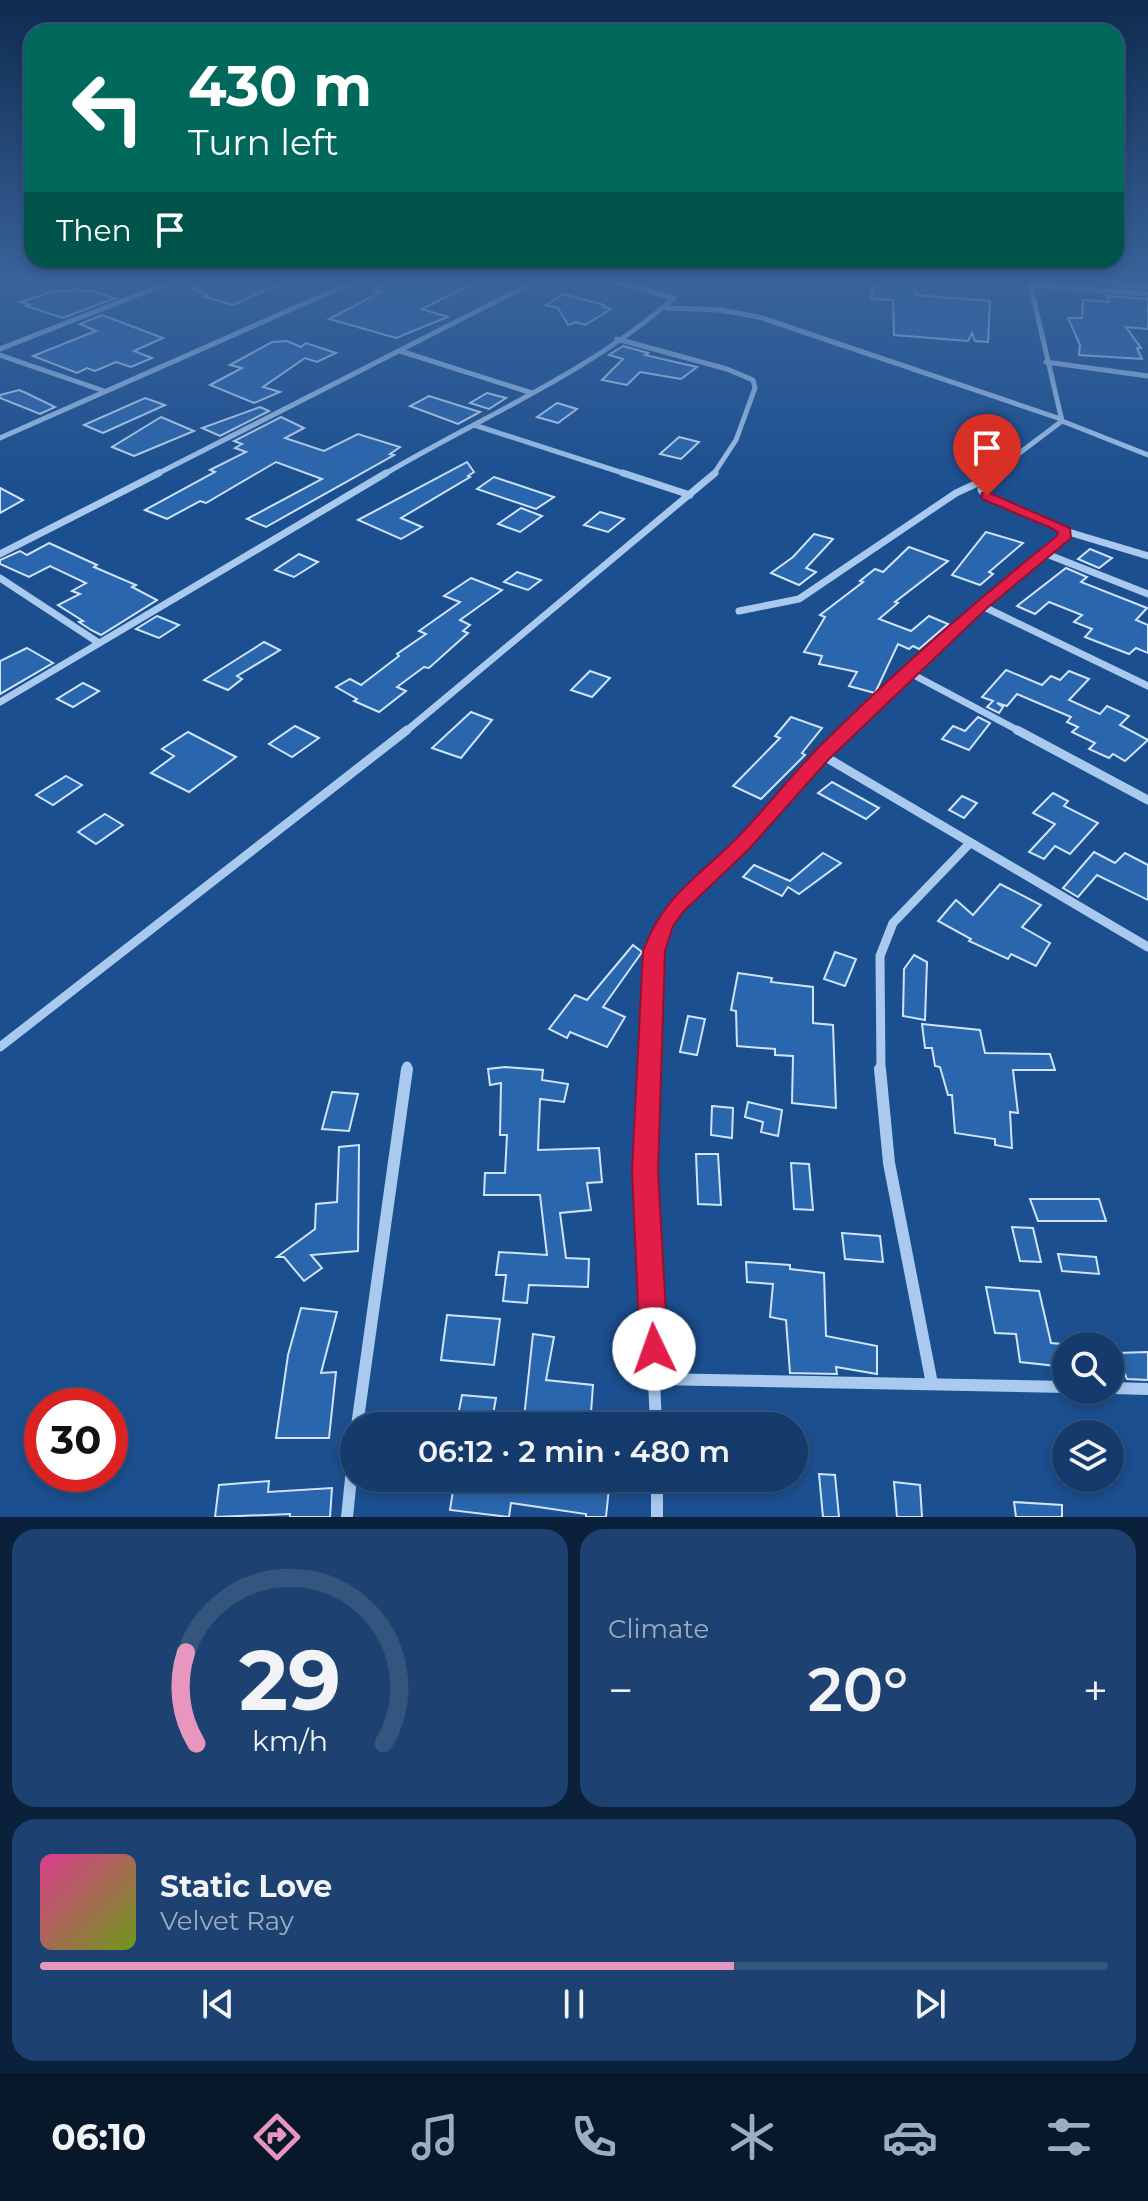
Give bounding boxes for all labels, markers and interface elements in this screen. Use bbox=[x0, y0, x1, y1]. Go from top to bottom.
text: 430 m bbox=[188, 52, 372, 120]
icon: left bbox=[56, 56, 160, 160]
text: Turn left bbox=[188, 120, 339, 164]
icon: arrive bbox=[148, 208, 192, 252]
text: Then bbox=[56, 212, 132, 249]
pin bbox=[953, 414, 1021, 496]
icon: arrive bbox=[965, 426, 1009, 470]
position arrow bbox=[612, 1307, 696, 1391]
map controls bbox=[1052, 1332, 1124, 1492]
button: search bbox=[1052, 1332, 1124, 1404]
speed limit sign: 30 bbox=[24, 1388, 128, 1492]
button: layers bbox=[1052, 1420, 1124, 1492]
text: 06:12 · 2 min · 480 m bbox=[418, 1433, 730, 1470]
text: Climate bbox=[608, 1613, 709, 1645]
text: 29 bbox=[239, 1629, 341, 1731]
text: 20° bbox=[808, 1653, 908, 1726]
text: − bbox=[608, 1663, 633, 1717]
text: + bbox=[1083, 1663, 1108, 1717]
text: km/h bbox=[252, 1723, 328, 1758]
text: Static Love bbox=[160, 1868, 332, 1905]
text: Velvet Ray bbox=[160, 1905, 294, 1937]
icon: previous bbox=[196, 1982, 240, 2026]
icon: pause bbox=[552, 1982, 596, 2026]
icon: next bbox=[908, 1982, 952, 2026]
icon: directions bbox=[249, 2109, 305, 2165]
icon: music bbox=[407, 2109, 463, 2165]
icon: phone bbox=[566, 2109, 622, 2165]
icon: climate bbox=[724, 2109, 780, 2165]
icon: car bbox=[882, 2109, 938, 2165]
icon: filters bbox=[1041, 2109, 1097, 2165]
text: 06:10 bbox=[51, 2115, 147, 2159]

